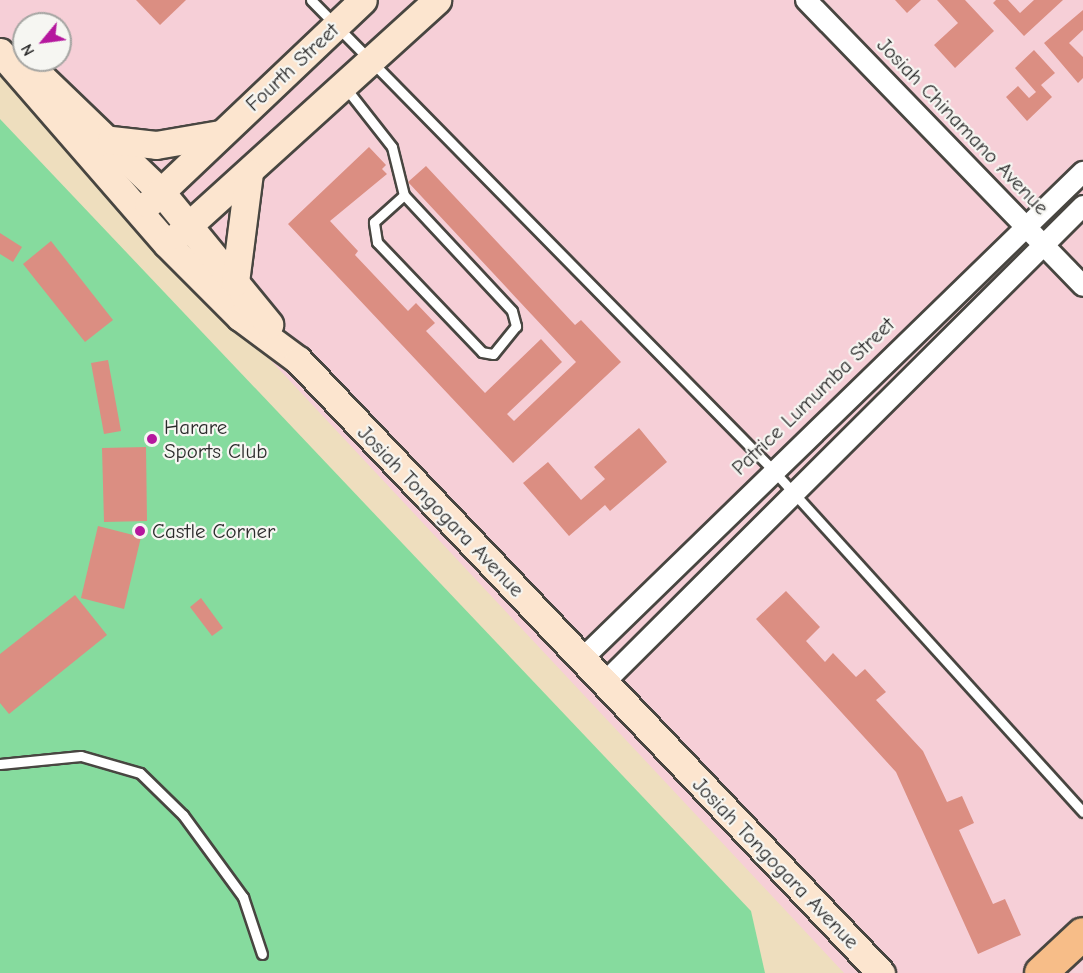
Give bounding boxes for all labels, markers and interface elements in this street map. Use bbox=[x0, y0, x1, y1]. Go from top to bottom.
north arrow bbox=[12, 12, 72, 72]
street label: Fourth Street bbox=[240, 18, 344, 116]
street label: Josiah Chinamano Avenue bbox=[872, 32, 1054, 220]
text: N bbox=[18, 41, 38, 59]
street label: Patrice Lumumba Street bbox=[726, 312, 900, 480]
place label: Harare Sports Club bbox=[164, 414, 267, 464]
street label: Josiah Tongogara Avenue bbox=[352, 420, 530, 602]
marker: Harare Sports Club bbox=[145, 432, 159, 446]
place label: Castle Corner bbox=[152, 518, 275, 544]
marker: Castle Corner bbox=[133, 524, 147, 538]
street label: Josiah Tongogara Avenue bbox=[687, 772, 865, 954]

